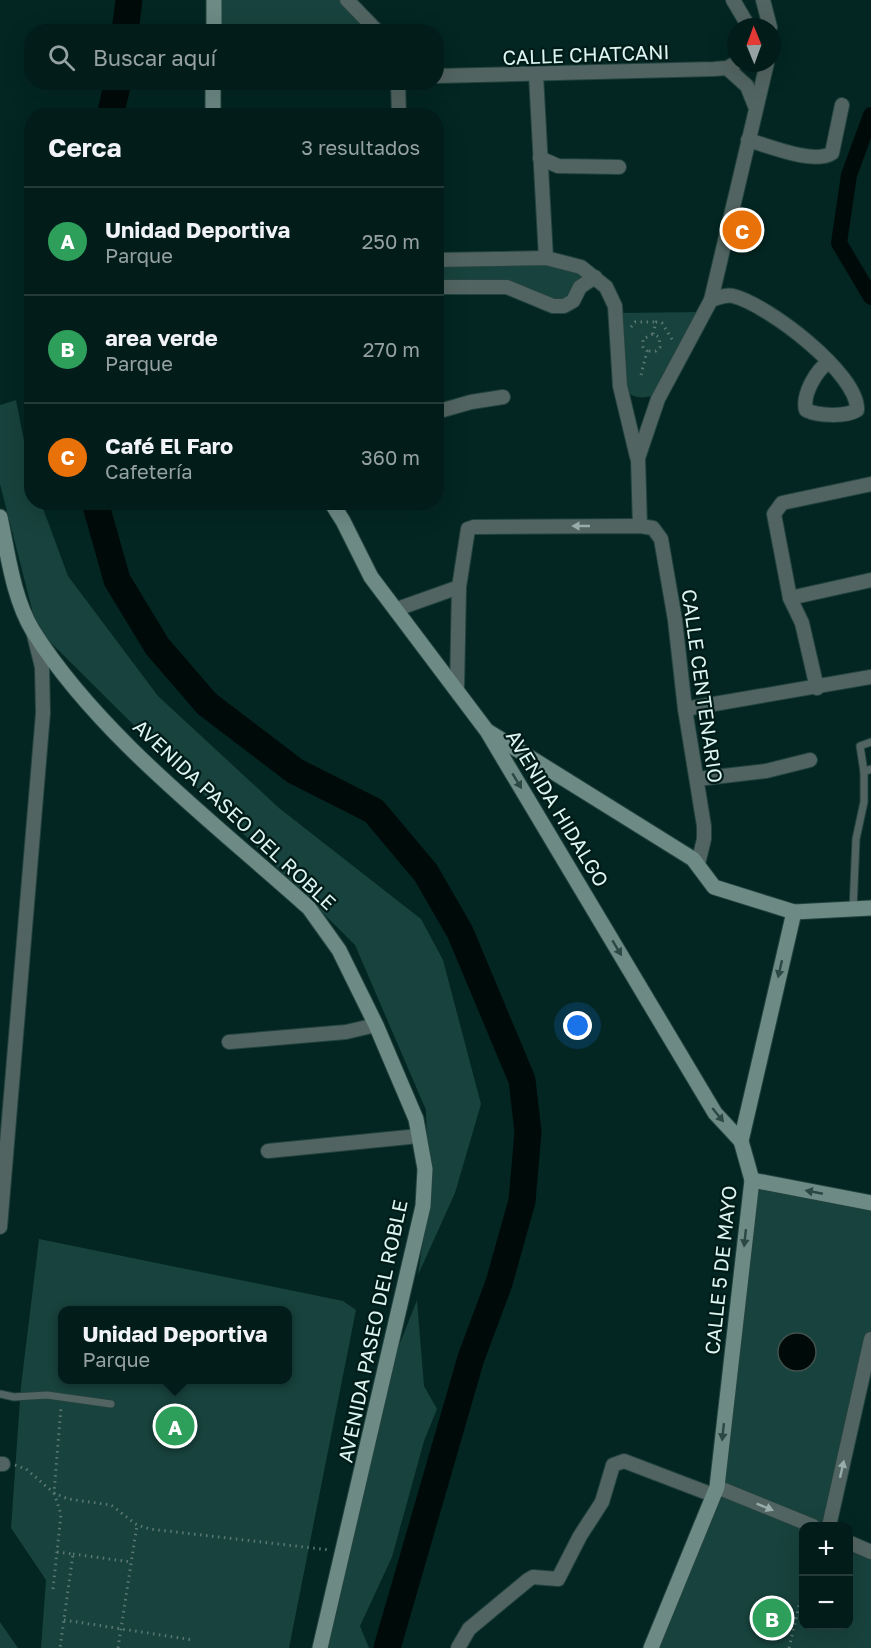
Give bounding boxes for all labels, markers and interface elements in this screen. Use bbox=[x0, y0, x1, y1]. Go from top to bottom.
north arrow bbox=[727, 18, 781, 72]
search box bbox=[24, 24, 444, 90]
street label: CALLE CHATCANI bbox=[502, 39, 670, 69]
icon: search bbox=[45, 41, 78, 74]
text: Buscar aquí bbox=[93, 44, 216, 71]
text: Cerca bbox=[48, 132, 122, 163]
text: 3 resultados bbox=[301, 135, 420, 159]
pin: C bbox=[722, 208, 762, 252]
text: Unidad Deportiva bbox=[105, 216, 290, 243]
text: A bbox=[60, 229, 75, 253]
text: 250 m bbox=[362, 229, 420, 253]
text: Parque bbox=[105, 243, 173, 267]
text: area verde bbox=[105, 324, 218, 351]
text: B bbox=[60, 337, 75, 361]
text: 270 m bbox=[363, 337, 420, 361]
text: Parque bbox=[105, 351, 173, 375]
text: Café El Faro bbox=[105, 432, 233, 459]
text: C bbox=[60, 445, 75, 469]
text: 360 m bbox=[361, 445, 420, 469]
text: Cafetería bbox=[105, 459, 193, 483]
one-way arrow bbox=[572, 521, 591, 531]
street label: CALLE CENTENARIO bbox=[678, 588, 728, 784]
street label: AVENIDA PASEO DEL ROBLE bbox=[129, 714, 341, 914]
street label: AVENIDA HIDALGO bbox=[502, 725, 614, 891]
one-way arrow bbox=[511, 773, 522, 789]
one-way arrow bbox=[611, 940, 621, 957]
one-way arrow bbox=[775, 959, 785, 978]
your location bbox=[563, 1011, 592, 1040]
one-way arrow bbox=[711, 1107, 724, 1122]
street label: CALLE 5 DE MAYO bbox=[699, 1184, 741, 1356]
one-way arrow bbox=[804, 1187, 823, 1196]
street label: AVENIDA PASEO DEL ROBLE bbox=[332, 1197, 412, 1465]
one-way arrow bbox=[740, 1229, 750, 1248]
popup bbox=[58, 1306, 292, 1384]
text: Unidad Deportiva bbox=[82, 1320, 268, 1347]
text: Parque bbox=[82, 1347, 150, 1371]
pin: A bbox=[156, 1404, 195, 1448]
one-way arrow bbox=[718, 1422, 728, 1441]
one-way arrow bbox=[838, 1460, 847, 1479]
one-way arrow bbox=[756, 1503, 774, 1512]
map controls bbox=[799, 1522, 853, 1630]
button: + bbox=[799, 1522, 853, 1576]
button: − bbox=[799, 1576, 853, 1630]
pin: B bbox=[752, 1596, 792, 1640]

